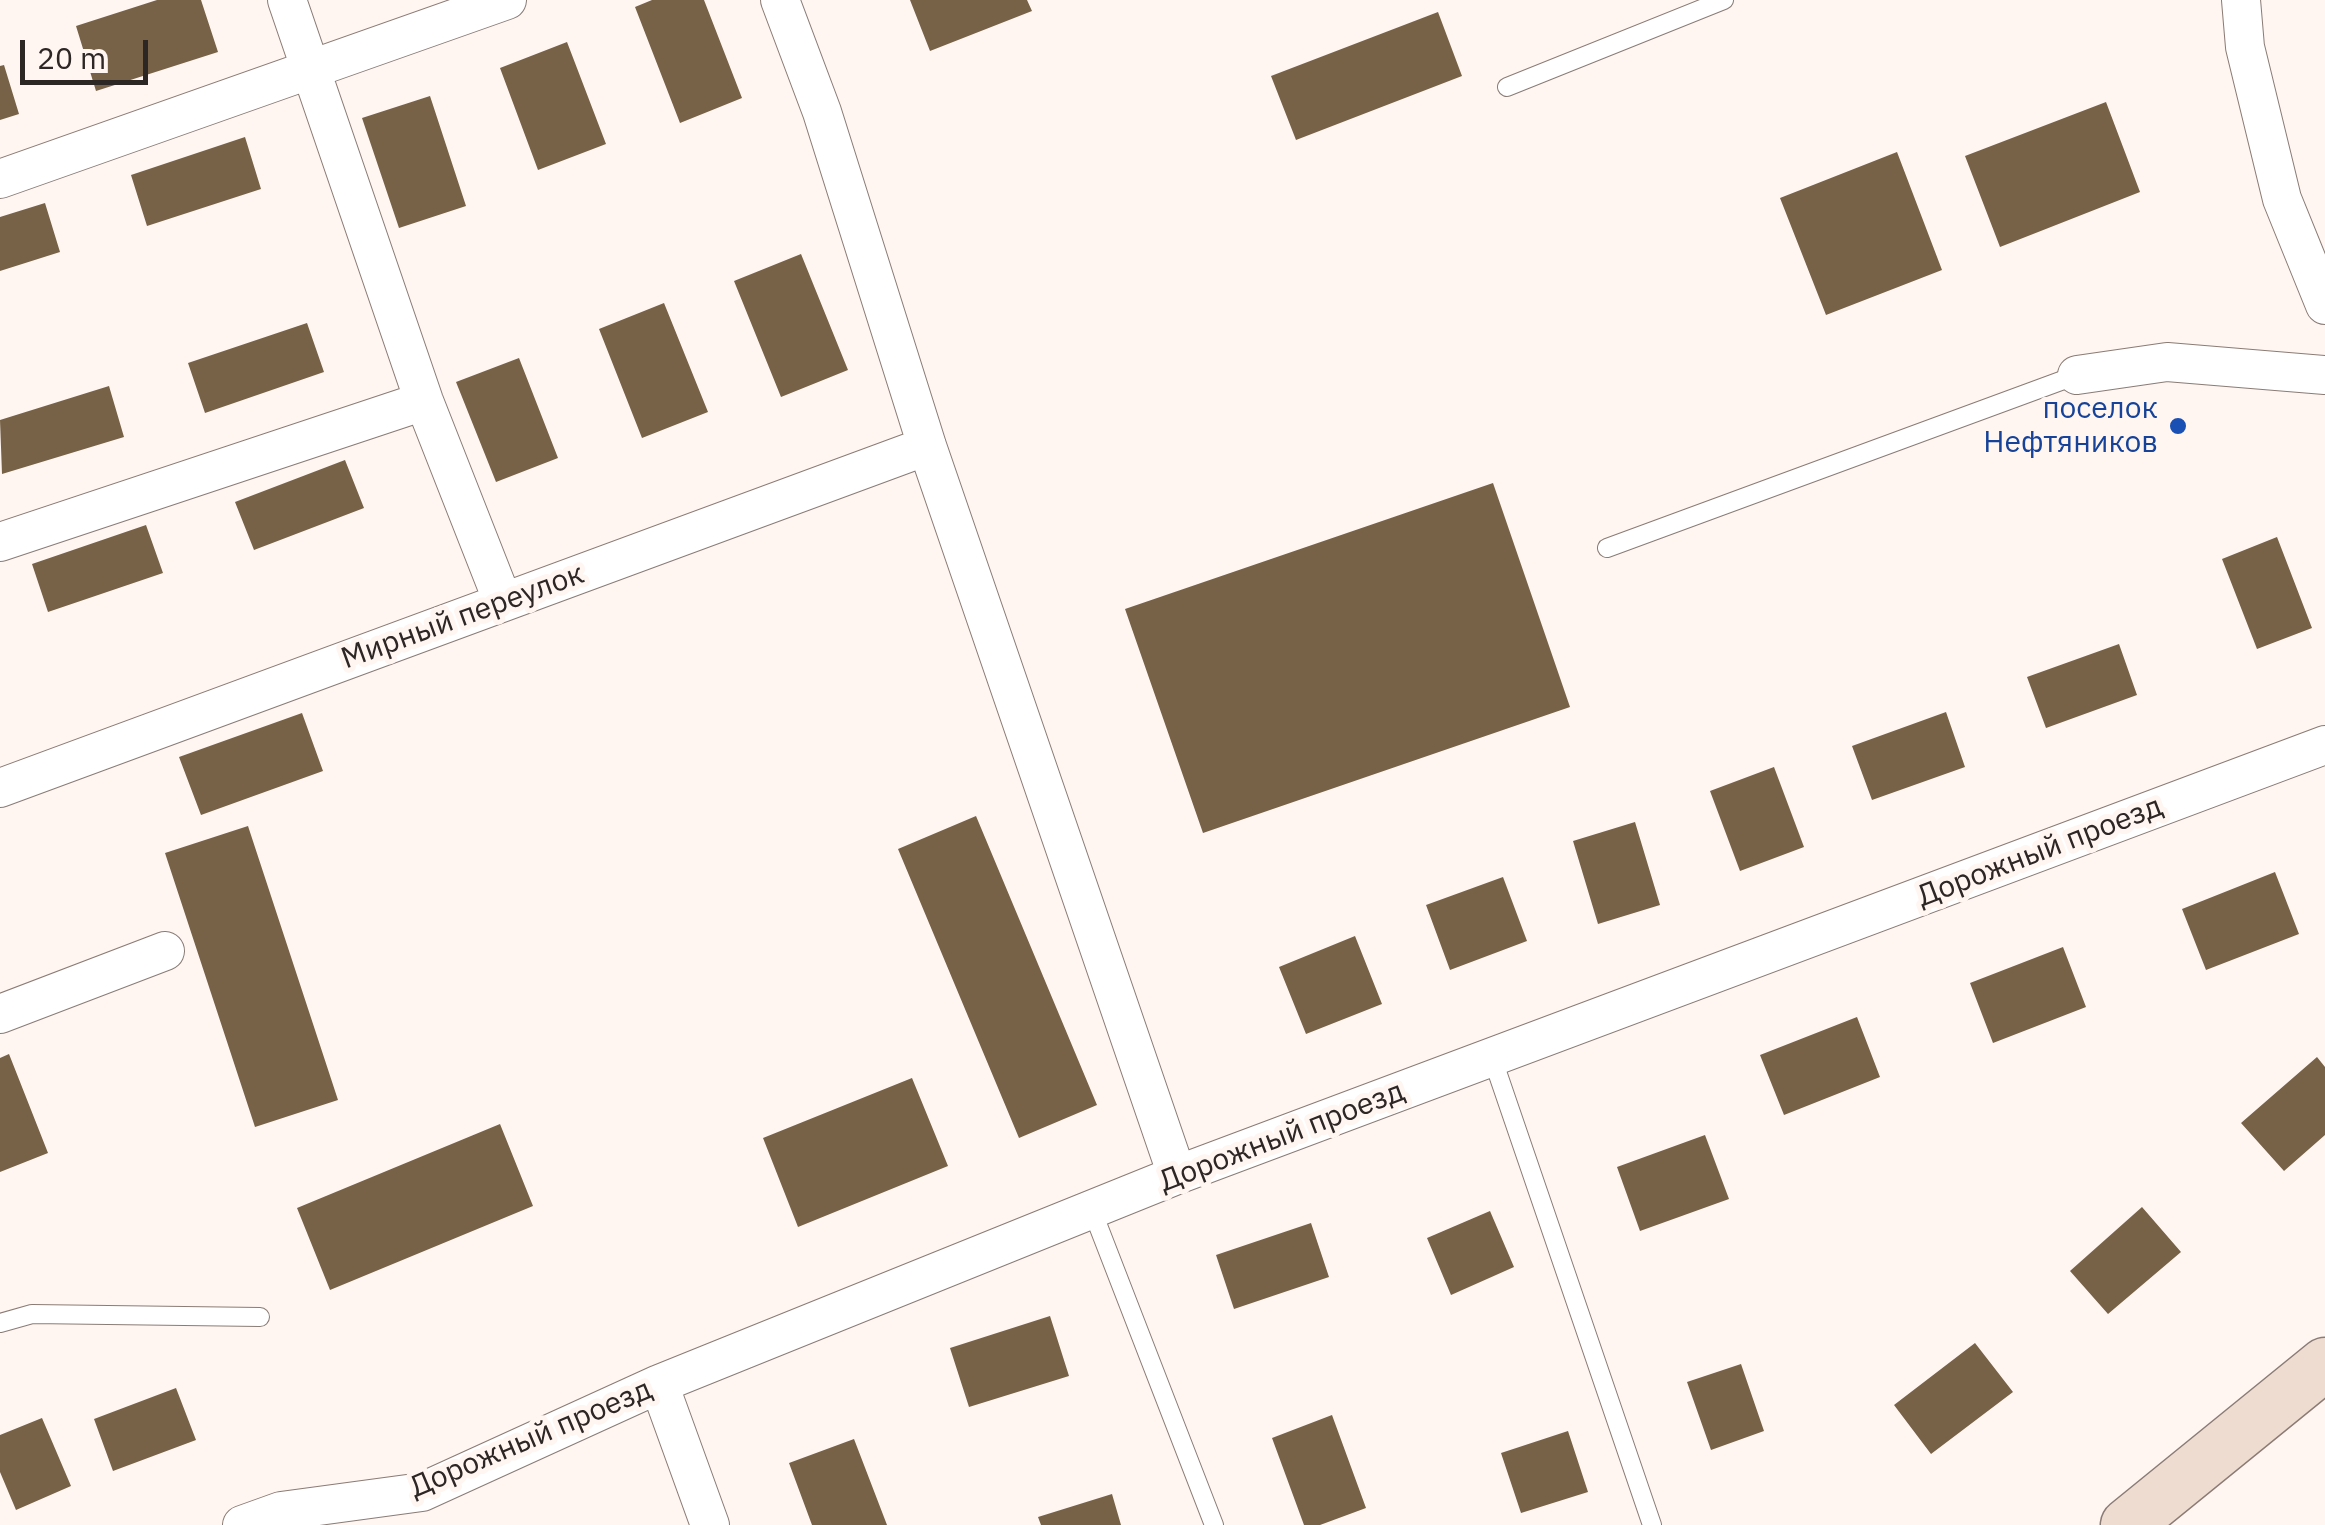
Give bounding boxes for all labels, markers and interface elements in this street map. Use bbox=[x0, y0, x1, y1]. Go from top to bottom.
scale bar bbox=[25, 20, 152, 82]
text: 20 m bbox=[37, 38, 106, 77]
place label: поселок Нефтяников bbox=[1983, 391, 2158, 462]
marker: поселок Нефтяников bbox=[2167, 415, 2189, 437]
street label: Мирный переулок bbox=[337, 556, 589, 678]
street label: Дорожный проезд bbox=[1912, 789, 2168, 915]
street label: Дорожный проезд bbox=[1154, 1074, 1410, 1200]
street label: Дорожный проезд bbox=[404, 1372, 658, 1506]

